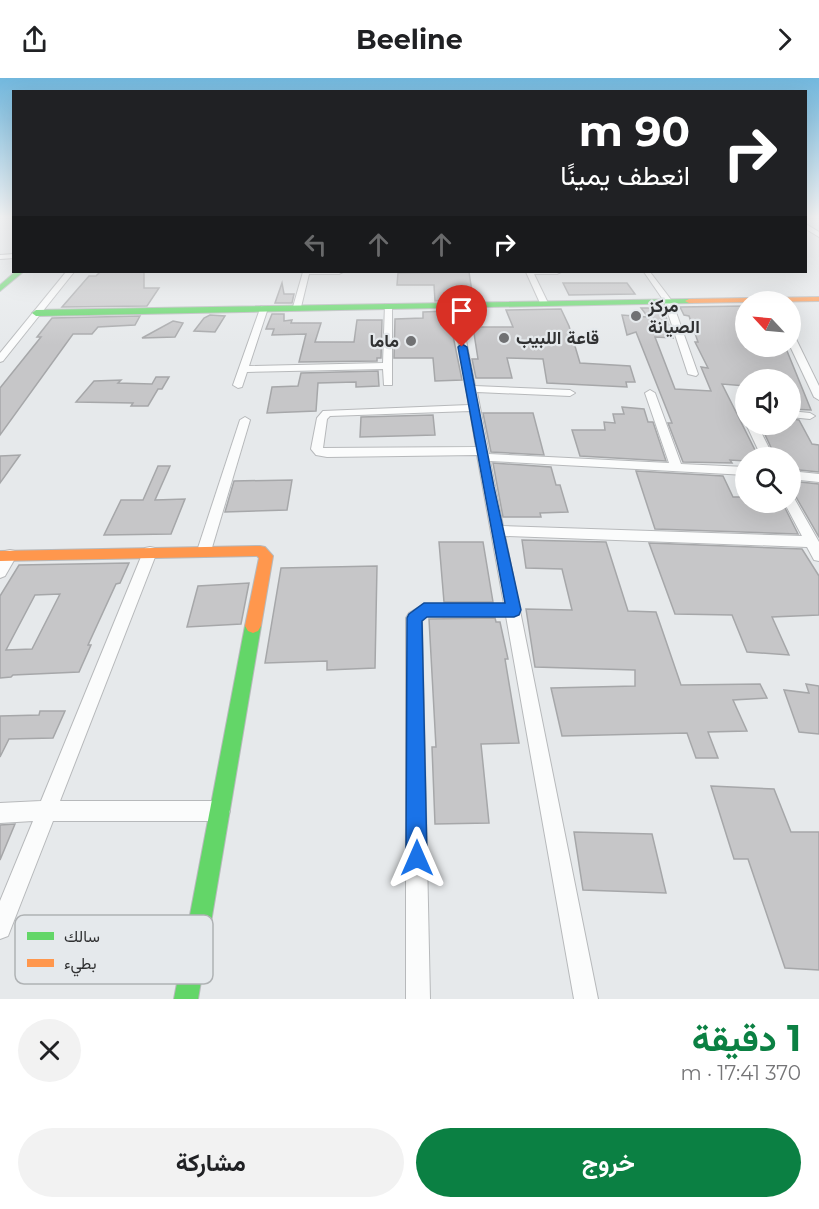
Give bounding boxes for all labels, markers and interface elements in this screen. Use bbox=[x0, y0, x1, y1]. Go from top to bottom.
icon: share bbox=[18, 23, 51, 56]
text: Beeline bbox=[356, 23, 463, 56]
icon: forward bbox=[768, 23, 801, 56]
text: 90 m bbox=[579, 105, 690, 157]
icon: right bbox=[711, 114, 789, 192]
text: انعطف يمينًا bbox=[560, 159, 690, 192]
icon: left bbox=[299, 228, 332, 261]
icon: ahead bbox=[362, 228, 395, 261]
icon: ahead bbox=[425, 228, 458, 261]
icon: right bbox=[488, 228, 521, 261]
pin bbox=[436, 285, 487, 347]
north arrow bbox=[735, 291, 801, 357]
map controls bbox=[735, 291, 801, 513]
icon: arrive bbox=[445, 294, 478, 327]
place label: مركز الصيانة bbox=[647, 295, 700, 338]
marker: مركز الصيانة bbox=[629, 309, 643, 323]
place label: قاعة اللبيب bbox=[516, 327, 599, 349]
place label: ماما bbox=[370, 330, 399, 352]
marker: قاعة اللبيب bbox=[497, 331, 511, 345]
marker: ماما bbox=[404, 334, 418, 348]
button: sound bbox=[735, 369, 801, 435]
button: search bbox=[735, 447, 801, 513]
position arrow bbox=[385, 826, 449, 890]
legend bbox=[15, 915, 213, 984]
text: سالك bbox=[64, 927, 100, 946]
text: بطيء bbox=[64, 954, 96, 977]
text: 1 دقيقة bbox=[692, 1016, 801, 1060]
button: close bbox=[18, 1019, 81, 1082]
text: 370 m · 17:41 bbox=[681, 1061, 801, 1085]
button: مشاركة bbox=[18, 1128, 404, 1197]
button: خروج bbox=[416, 1128, 801, 1197]

